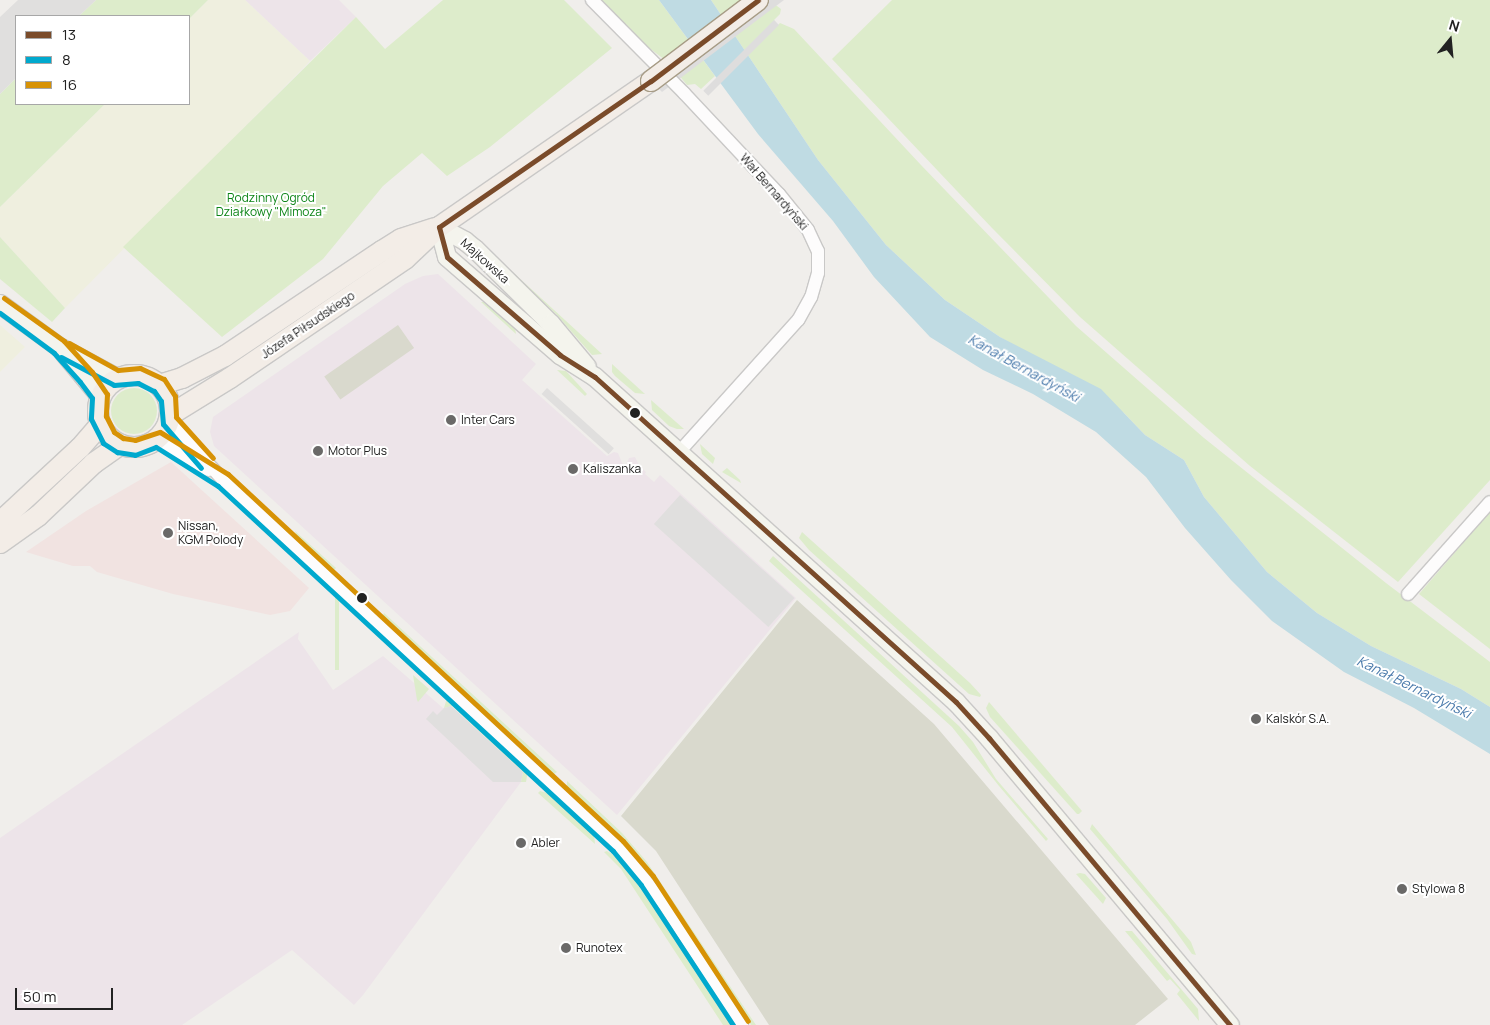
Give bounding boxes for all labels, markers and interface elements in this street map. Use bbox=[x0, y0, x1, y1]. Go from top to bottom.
legend bbox=[15, 15, 190, 105]
north arrow bbox=[1425, 15, 1475, 65]
text: N bbox=[1447, 15, 1462, 36]
text: 13 bbox=[62, 24, 76, 45]
text: 8 bbox=[62, 49, 71, 70]
text: 16 bbox=[62, 74, 77, 95]
street label: Wał Bernardyński bbox=[737, 151, 811, 233]
park label: Rodzinny Ogród Działkowy "Mimoza" bbox=[216, 191, 326, 219]
street label: Majkowska bbox=[458, 235, 512, 287]
street label: Józefa Piłsudskiego bbox=[258, 288, 358, 362]
water label: Kanał Bernardyński bbox=[965, 330, 1083, 406]
unlabelled marker bbox=[630, 408, 640, 418]
place label: Inter Cars bbox=[461, 413, 515, 427]
marker: Inter Cars bbox=[445, 414, 457, 426]
place label: Motor Plus bbox=[328, 444, 387, 458]
marker: Motor Plus bbox=[312, 445, 324, 457]
place label: Kaliszanka bbox=[583, 462, 641, 476]
marker: Kaliszanka bbox=[567, 463, 579, 475]
place label: Nissan, KGM Polody bbox=[178, 519, 243, 547]
marker: Nissan, KGM Polody bbox=[162, 527, 174, 539]
unlabelled marker bbox=[357, 593, 367, 603]
water label: Kanał Bernardyński bbox=[1354, 652, 1474, 722]
place label: Kalskór S.A. bbox=[1266, 712, 1329, 726]
marker: Kalskór S.A. bbox=[1250, 713, 1262, 725]
place label: Abler bbox=[531, 836, 560, 850]
marker: Abler bbox=[515, 837, 527, 849]
place label: Stylowa 8 bbox=[1412, 882, 1465, 896]
marker: Stylowa 8 bbox=[1396, 883, 1408, 895]
place label: Runotex bbox=[576, 941, 623, 955]
marker: Runotex bbox=[560, 942, 572, 954]
scale bar bbox=[18, 978, 115, 1010]
text: 50 m bbox=[23, 986, 57, 1007]

